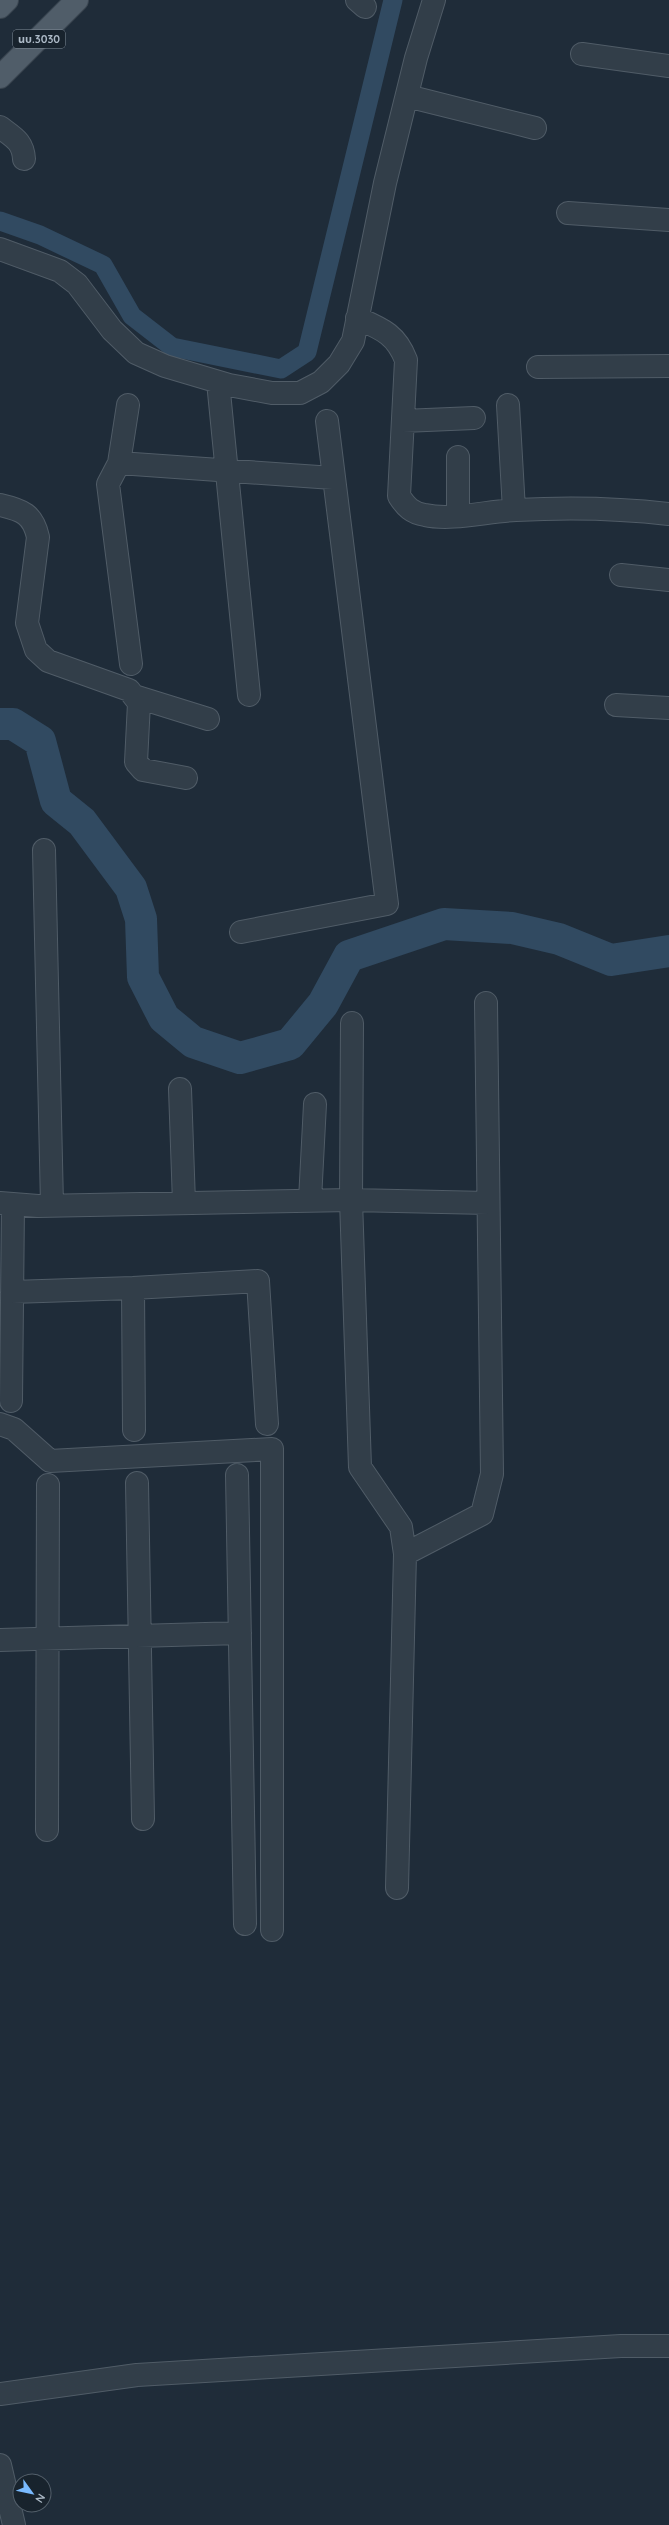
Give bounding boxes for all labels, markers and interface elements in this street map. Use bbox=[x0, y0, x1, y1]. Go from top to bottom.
road number: นบ.3030 bbox=[13, 30, 65, 48]
north arrow bbox=[12, 2473, 52, 2513]
text: N bbox=[32, 2491, 48, 2506]

